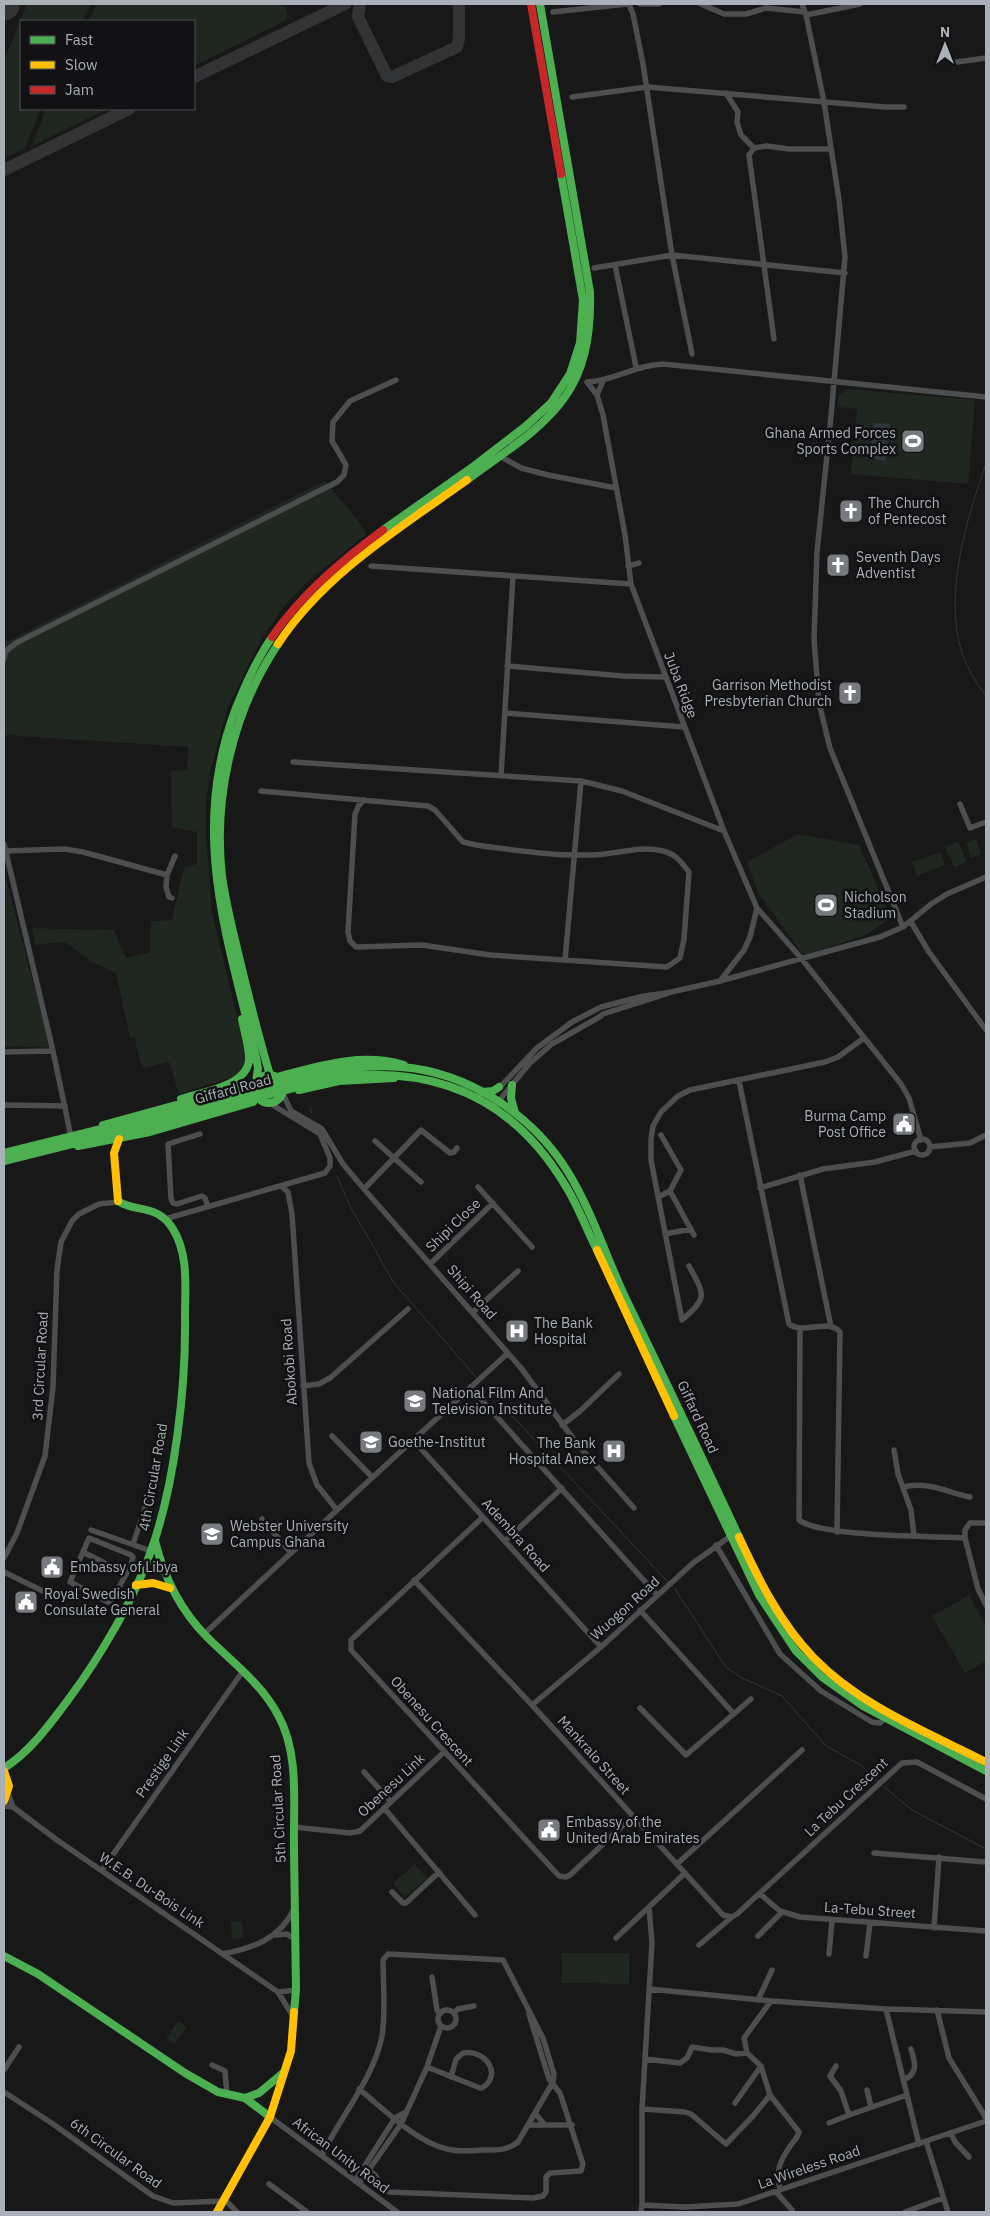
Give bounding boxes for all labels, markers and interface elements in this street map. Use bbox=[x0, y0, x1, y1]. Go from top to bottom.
legend bbox=[20, 20, 195, 110]
north arrow bbox=[920, 20, 970, 70]
text: N bbox=[940, 23, 950, 41]
text: Fast bbox=[65, 30, 93, 49]
text: Slow bbox=[65, 55, 98, 74]
text: Jam bbox=[65, 80, 94, 99]
place label: Ghana Armed Forces Sports Complex bbox=[765, 424, 896, 458]
sports icon: Ghana Armed Forces Sports Complex bbox=[900, 428, 926, 454]
place label: The Church of Pentecost bbox=[868, 494, 946, 528]
church icon: The Church of Pentecost bbox=[838, 498, 864, 524]
place label: Seventh Days Adventist bbox=[856, 548, 941, 582]
church icon: Seventh Days Adventist bbox=[825, 552, 851, 578]
street label: Juba Ridge bbox=[660, 649, 702, 721]
place label: Garrison Methodist Presbyterian Church bbox=[704, 676, 832, 710]
church icon: Garrison Methodist Presbyterian Church bbox=[837, 680, 863, 706]
place label: Nicholson Stadium bbox=[844, 888, 907, 922]
sports icon: Nicholson Stadium bbox=[813, 892, 839, 918]
street label: Giffard Road bbox=[193, 1070, 273, 1108]
place label: Burma Camp Post Office bbox=[804, 1107, 886, 1141]
public building icon: Burma Camp Post Office bbox=[891, 1111, 917, 1137]
street label: Shipi Close bbox=[422, 1194, 484, 1256]
street label: Shipi Road bbox=[443, 1261, 501, 1323]
street label: 3rd Circular Road bbox=[28, 1311, 52, 1421]
place label: The Bank Hospital bbox=[534, 1314, 594, 1348]
street label: Abokobi Road bbox=[277, 1318, 301, 1406]
hospital icon: The Bank Hospital bbox=[504, 1318, 530, 1344]
street label: Giffard Road bbox=[673, 1378, 723, 1456]
place label: National Film And Television Institute bbox=[432, 1384, 552, 1418]
school or university icon: National Film And Television Institute bbox=[402, 1388, 428, 1414]
street label: 4th Circular Road bbox=[135, 1422, 171, 1532]
school or university icon: Goethe-Institut bbox=[358, 1429, 384, 1455]
place label: Goethe-Institut bbox=[388, 1433, 486, 1451]
place label: The Bank Hospital Anex bbox=[509, 1434, 597, 1468]
hospital icon: The Bank Hospital Anex bbox=[601, 1438, 627, 1464]
street label: Adembra Road bbox=[478, 1494, 554, 1576]
place label: Webster University Campus Ghana bbox=[230, 1517, 349, 1551]
school or university icon: Webster University Campus Ghana bbox=[199, 1521, 225, 1547]
public building icon: Embassy of Libya bbox=[39, 1554, 65, 1580]
place label: Embassy of Libya bbox=[70, 1558, 179, 1576]
street label: Wuogon Road bbox=[587, 1572, 663, 1644]
place label: Royal Swedish Consulate General bbox=[44, 1585, 160, 1619]
public building icon: Royal Swedish Consulate General bbox=[13, 1589, 39, 1615]
street label: Obenesu Crescent bbox=[387, 1672, 477, 1770]
street label: Mankralo Street bbox=[554, 1712, 634, 1798]
street label: Prestige Link bbox=[132, 1724, 193, 1801]
street label: Obenesu Link bbox=[354, 1749, 429, 1821]
street label: 5th Circular Road bbox=[266, 1754, 290, 1864]
street label: La Tebu Crescent bbox=[800, 1754, 892, 1840]
place label: Embassy of the United Arab Emirates bbox=[566, 1813, 700, 1847]
public building icon: Embassy of the United Arab Emirates bbox=[536, 1817, 562, 1843]
street label: W.E.B. Du-Bois Link bbox=[96, 1848, 209, 1932]
street label: La-Tebu Street bbox=[824, 1898, 917, 1922]
street label: African Unity Road bbox=[289, 2113, 393, 2197]
street label: 6th Circular Road bbox=[67, 2114, 165, 2192]
street label: La Wireless Road bbox=[755, 2141, 863, 2193]

